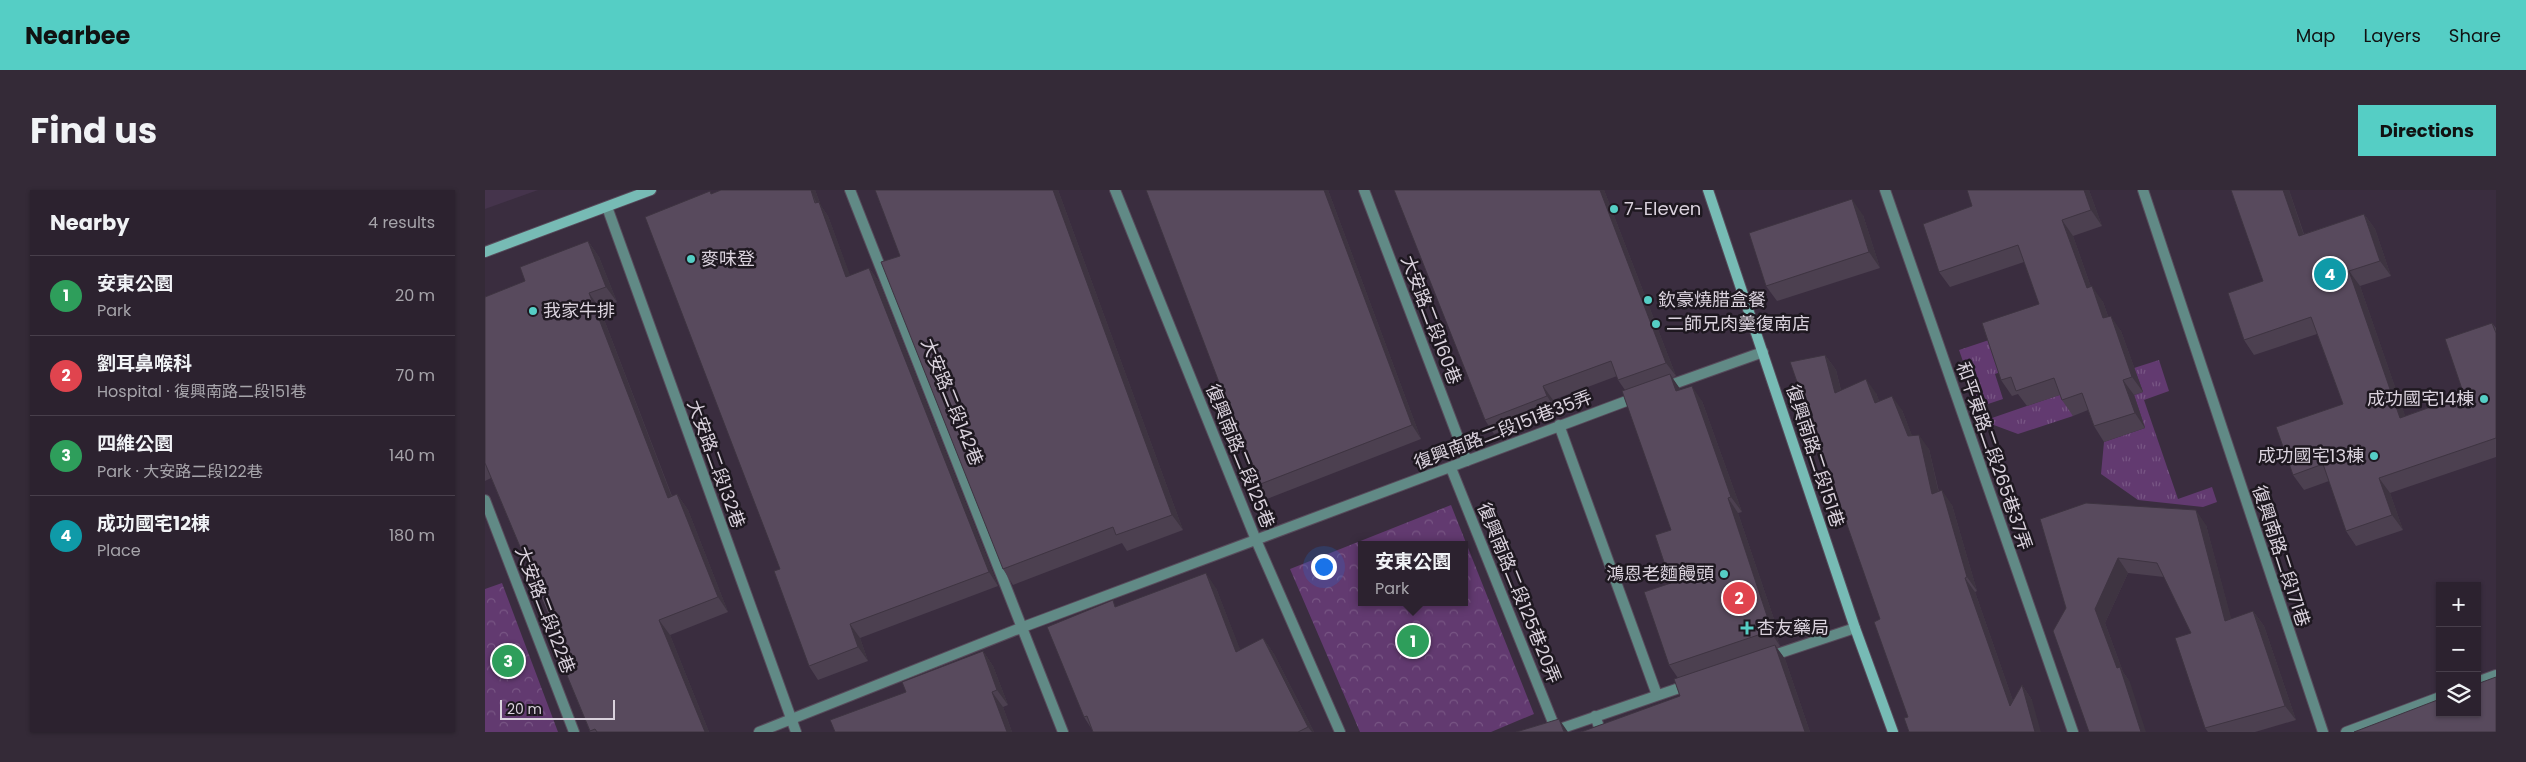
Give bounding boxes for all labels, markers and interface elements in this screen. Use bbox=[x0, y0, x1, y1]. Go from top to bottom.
text: Nearbee bbox=[25, 19, 130, 52]
text: Map bbox=[2296, 23, 2336, 48]
text: Layers bbox=[2364, 23, 2421, 48]
text: Share bbox=[2449, 23, 2501, 48]
button: Directions bbox=[2358, 105, 2496, 156]
text: Find us bbox=[30, 106, 157, 155]
place label: 7-Eleven bbox=[1624, 196, 1701, 221]
marker: 7-Eleven bbox=[1608, 203, 1620, 215]
text: Nearby bbox=[50, 208, 130, 237]
text: 4 results bbox=[368, 211, 435, 234]
place label: 麥味登 bbox=[701, 246, 755, 271]
street label: 大安路二段160巷 bbox=[1395, 252, 1468, 388]
marker: 麥味登 bbox=[685, 253, 697, 265]
pin: 4 bbox=[2314, 255, 2346, 293]
text: 安東公園 bbox=[97, 270, 173, 297]
text: 1 bbox=[63, 284, 69, 307]
text: 20 m bbox=[395, 284, 435, 307]
place label: 欽豪燒腊盒餐 bbox=[1658, 287, 1766, 312]
marker: 欽豪燒腊盒餐 bbox=[1642, 294, 1654, 306]
place label: 我家牛排 bbox=[543, 298, 615, 323]
text: Park bbox=[97, 299, 131, 322]
marker: 我家牛排 bbox=[527, 305, 539, 317]
place label: 二師兄肉羹復南店 bbox=[1666, 311, 1810, 336]
marker: 二師兄肉羹復南店 bbox=[1650, 318, 1662, 330]
street label: 大安路二段142巷 bbox=[916, 334, 989, 469]
text: 劉耳鼻喉科 bbox=[97, 350, 192, 377]
street label: 和平東路二段265巷37弄 bbox=[1951, 358, 2038, 553]
text: 2 bbox=[61, 364, 71, 387]
text: 70 m bbox=[395, 364, 435, 387]
text: Hospital · 復興南路二段151巷 bbox=[97, 380, 306, 403]
street label: 復興南路二段125巷 bbox=[1200, 380, 1281, 532]
street label: 復興南路二段151巷 bbox=[1781, 381, 1850, 530]
street label: 復興南路二段151巷35弄 bbox=[1410, 384, 1595, 475]
place label: 成功國宅14棟 bbox=[2367, 386, 2474, 411]
marker: 成功國宅14棟 bbox=[2478, 393, 2490, 405]
street label: 大安路二段132巷 bbox=[682, 396, 751, 531]
text: 四維公園 bbox=[97, 430, 173, 457]
place label: 成功國宅13棟 bbox=[2258, 443, 2364, 468]
text: 3 bbox=[61, 444, 71, 467]
text: 140 m bbox=[389, 444, 435, 467]
marker: 成功國宅13棟 bbox=[2368, 450, 2380, 462]
text: Park · 大安路二段122巷 bbox=[97, 460, 263, 483]
street label: 復興南路二段171巷 bbox=[2247, 482, 2316, 630]
street label: 復興南路二段125巷20弄 bbox=[1472, 499, 1567, 687]
text: 成功國宅12棟 bbox=[97, 510, 210, 537]
text: 4 bbox=[61, 524, 71, 547]
text: 180 m bbox=[389, 524, 435, 547]
text: Place bbox=[97, 539, 141, 562]
popup bbox=[1358, 541, 1468, 606]
street label: 大安路二段122巷 bbox=[510, 543, 581, 677]
text: 安東公園 bbox=[1375, 548, 1451, 575]
your location bbox=[1311, 554, 1337, 580]
place label: 鴻恩老麵饅頭 bbox=[1606, 561, 1714, 586]
marker: 鴻恩老麵饅頭 bbox=[1718, 568, 1730, 580]
text: Park bbox=[1375, 577, 1409, 600]
pin: 2 bbox=[1723, 579, 1755, 617]
map controls bbox=[2436, 582, 2481, 717]
button: + bbox=[2436, 582, 2481, 627]
place label: 杏友藥局 bbox=[1757, 615, 1829, 640]
pin: 1 bbox=[1397, 622, 1429, 660]
marker: 杏友藥局 bbox=[1741, 622, 1753, 634]
button: − bbox=[2436, 627, 2481, 672]
pin: 3 bbox=[492, 642, 524, 680]
button: layers bbox=[2436, 672, 2481, 717]
scale bar bbox=[500, 697, 615, 720]
text: 20 m bbox=[507, 699, 542, 719]

